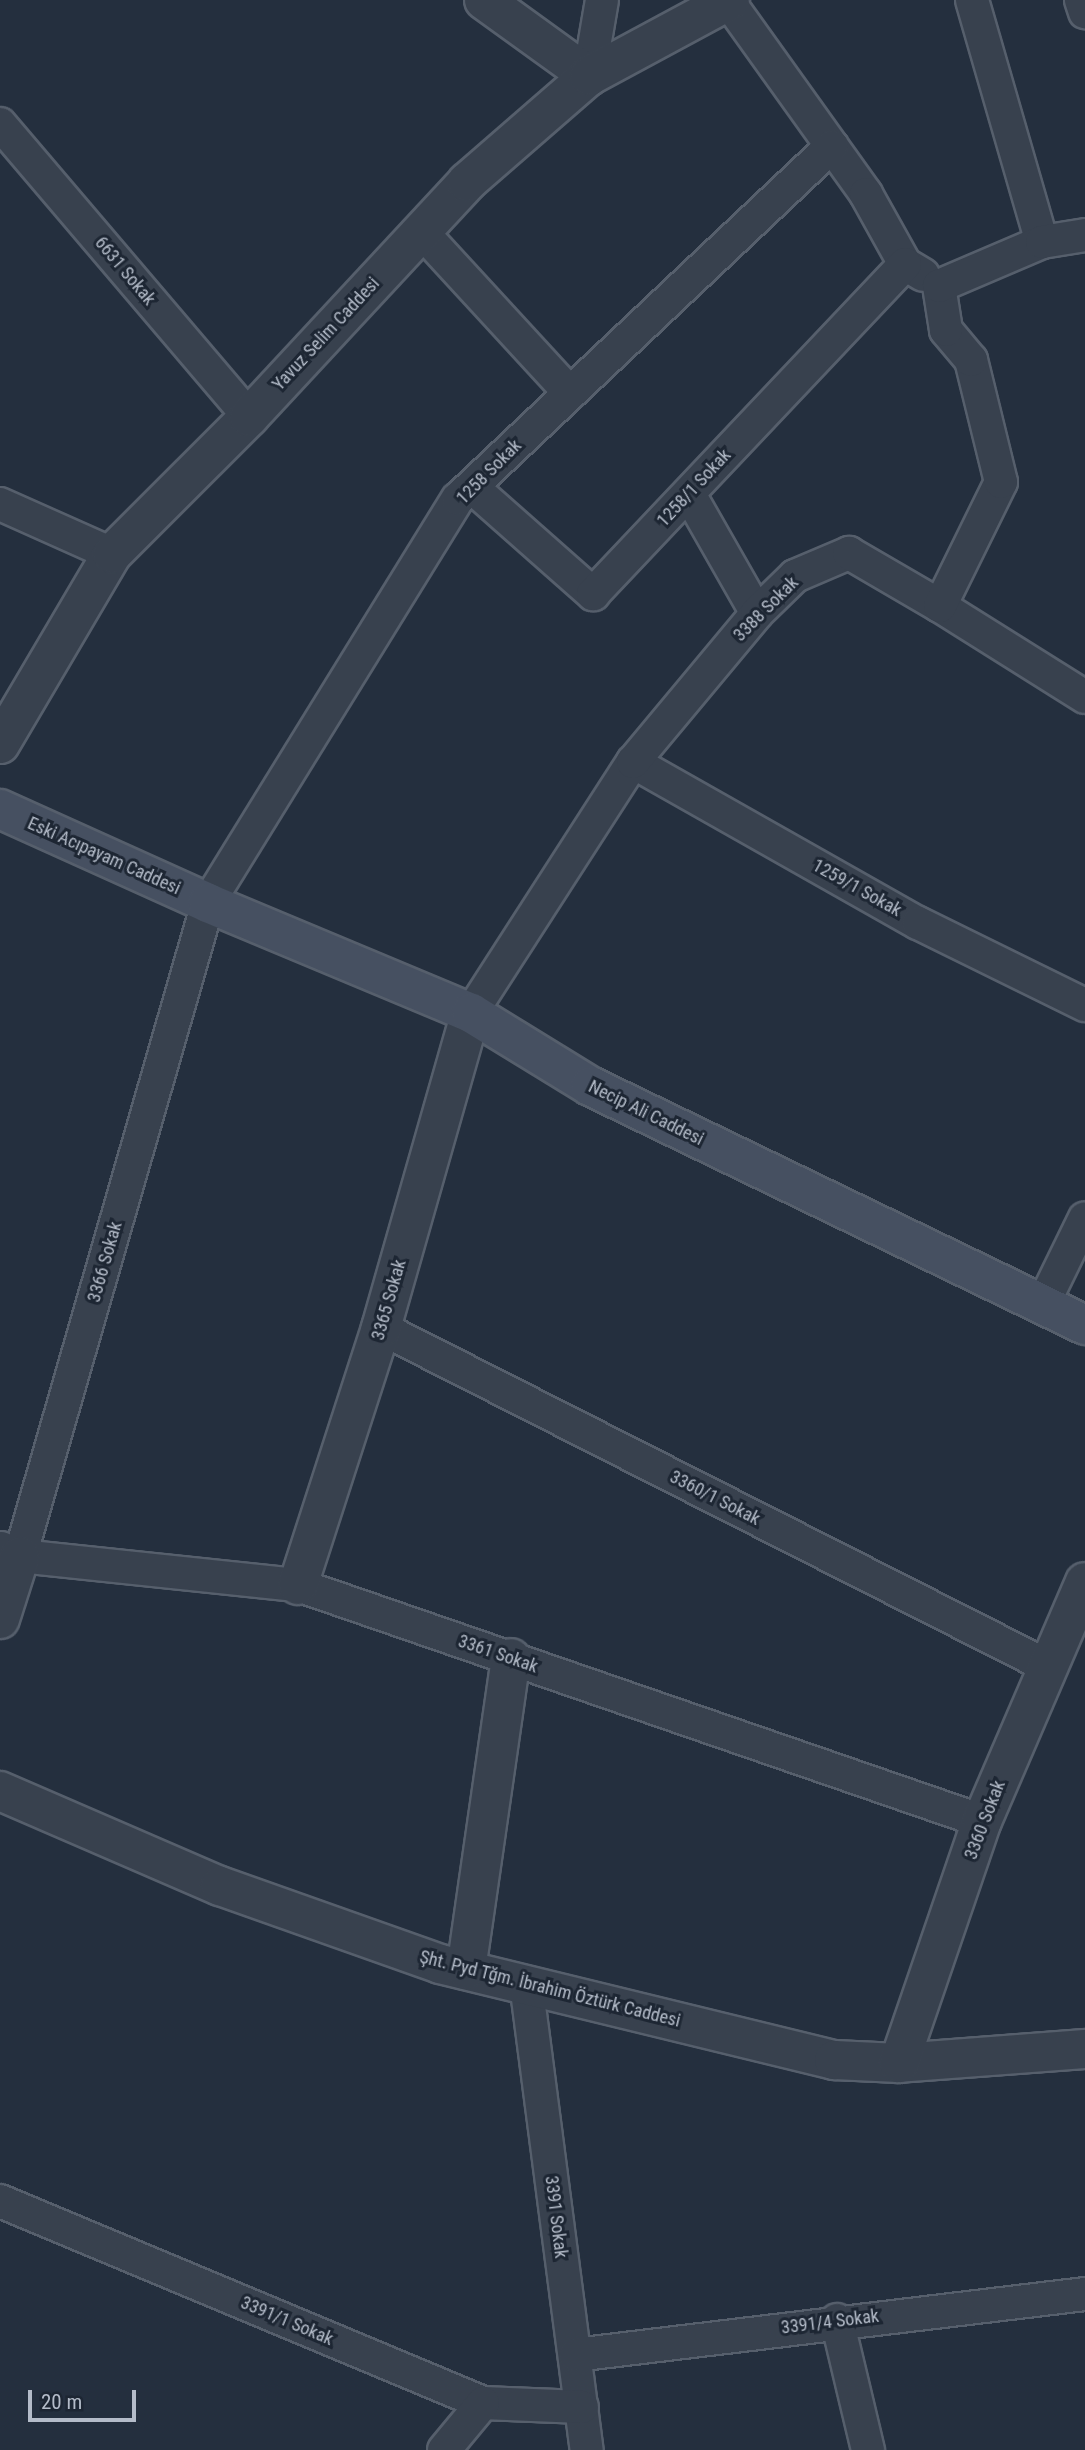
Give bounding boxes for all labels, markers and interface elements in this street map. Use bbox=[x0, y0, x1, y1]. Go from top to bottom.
street label: 6631 Sokak bbox=[90, 232, 160, 310]
street label: Yavuz Selim Caddesi bbox=[268, 273, 384, 395]
street label: 1258 Sokak bbox=[452, 435, 526, 509]
street label: 1258/1 Sokak bbox=[653, 445, 735, 531]
street label: 3388 Sokak bbox=[729, 572, 803, 646]
street label: Eski Acıpayam Caddesi bbox=[24, 813, 184, 899]
street label: 1259/1 Sokak bbox=[809, 855, 905, 921]
street label: Necip Ali Caddesi bbox=[585, 1076, 707, 1150]
street label: 3366 Sokak bbox=[83, 1219, 127, 1305]
street label: 3365 Sokak bbox=[367, 1257, 411, 1343]
street label: 3360/1 Sokak bbox=[666, 1466, 764, 1530]
street label: 3361 Sokak bbox=[455, 1630, 541, 1678]
street label: 3360 Sokak bbox=[960, 1777, 1010, 1863]
street label: Şht. Pyd Tğm. İbrahim Öztürk Caddesi bbox=[417, 1946, 683, 2032]
street label: 3391 Sokak bbox=[540, 2175, 572, 2259]
street label: 3391/1 Sokak bbox=[237, 2292, 337, 2350]
street label: 3391/4 Sokak bbox=[780, 2305, 880, 2339]
scale bar bbox=[32, 2376, 140, 2420]
text: 20 m bbox=[41, 2390, 82, 2414]

